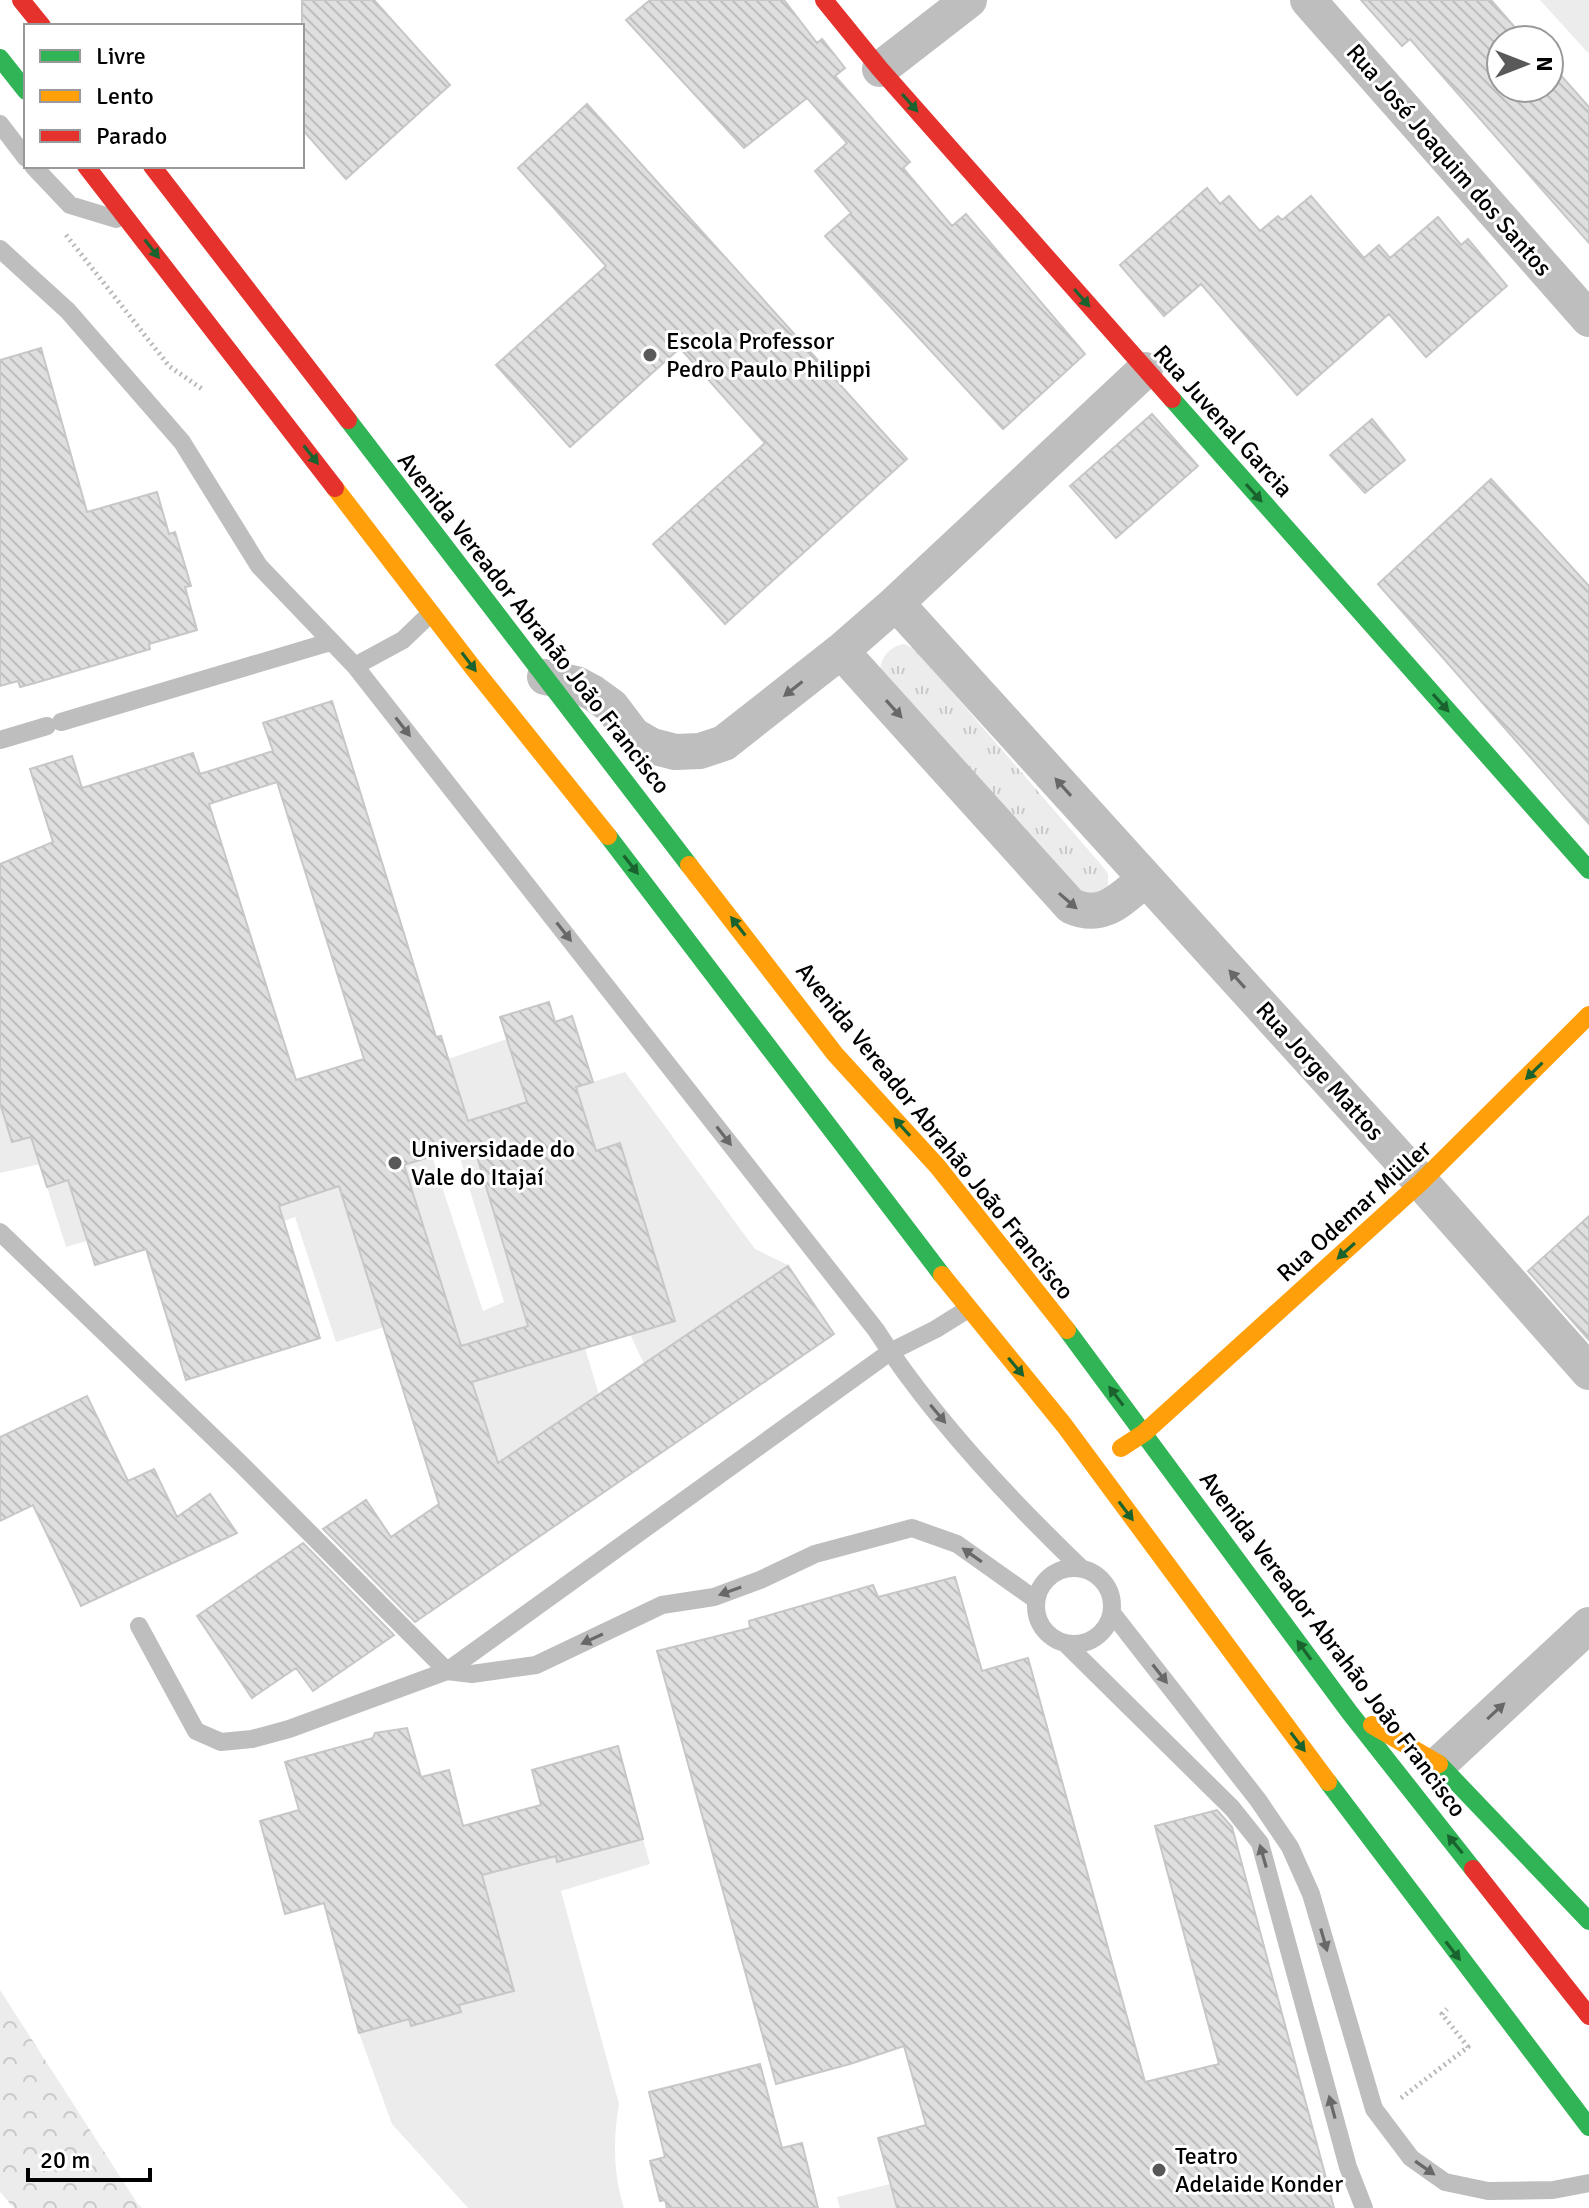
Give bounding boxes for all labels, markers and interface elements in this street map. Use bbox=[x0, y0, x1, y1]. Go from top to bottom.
legend bbox=[24, 24, 304, 168]
north arrow bbox=[1485, 24, 1565, 104]
street label: Rua José Joaquim dos Santos bbox=[1340, 38, 1558, 282]
text: Livre bbox=[96, 41, 146, 71]
text: N bbox=[1531, 56, 1558, 72]
text: Lento bbox=[96, 81, 154, 111]
one-way arrow bbox=[901, 92, 918, 112]
text: Parado bbox=[96, 121, 167, 151]
one-way arrow bbox=[144, 239, 160, 259]
one-way arrow bbox=[1072, 288, 1090, 307]
place label: Escola Professor Pedro Paulo Philippi bbox=[666, 326, 871, 384]
street label: Rua Juvenal Garcia bbox=[1147, 339, 1299, 503]
marker: Escola Professor Pedro Paulo Philippi bbox=[641, 346, 659, 364]
one-way arrow bbox=[302, 445, 318, 465]
street label: Avenida Vereador Abrahão João Francisco bbox=[391, 446, 677, 800]
one-way arrow bbox=[1245, 482, 1262, 502]
one-way arrow bbox=[460, 652, 476, 672]
one-way arrow bbox=[783, 680, 803, 696]
one-way arrow bbox=[1432, 694, 1450, 713]
one-way arrow bbox=[884, 699, 902, 718]
one-way arrow bbox=[395, 717, 411, 737]
one-way arrow bbox=[1054, 777, 1072, 796]
one-way arrow bbox=[622, 855, 638, 875]
one-way arrow bbox=[1058, 892, 1078, 909]
one-way arrow bbox=[731, 916, 747, 936]
one-way arrow bbox=[555, 922, 571, 942]
street label: Avenida Vereador Abrahão João Francisco bbox=[790, 956, 1080, 1306]
one-way arrow bbox=[1229, 970, 1247, 989]
street label: Rua Jorge Mattos bbox=[1250, 995, 1390, 1147]
one-way arrow bbox=[1525, 1061, 1544, 1080]
one-way arrow bbox=[894, 1118, 911, 1138]
one-way arrow bbox=[716, 1126, 732, 1146]
place label: Universidade do Vale do Itajaí bbox=[411, 1134, 575, 1192]
street label: Rua Odemar Müller bbox=[1271, 1134, 1437, 1288]
marker: Universidade do Vale do Itajaí bbox=[386, 1154, 404, 1172]
one-way arrow bbox=[1337, 1241, 1356, 1259]
one-way arrow bbox=[1007, 1357, 1024, 1377]
one-way arrow bbox=[1109, 1386, 1125, 1406]
one-way arrow bbox=[929, 1404, 946, 1424]
street label: Avenida Vereador Abrahão João Francisco bbox=[1193, 1465, 1473, 1823]
one-way arrow bbox=[1118, 1501, 1134, 1521]
one-way arrow bbox=[962, 1548, 983, 1563]
one-way arrow bbox=[718, 1585, 742, 1598]
one-way arrow bbox=[580, 1632, 604, 1646]
one-way arrow bbox=[1297, 1640, 1313, 1661]
one-way arrow bbox=[1151, 1664, 1167, 1684]
one-way arrow bbox=[1487, 1702, 1506, 1720]
one-way arrow bbox=[1290, 1731, 1306, 1753]
one-way arrow bbox=[1447, 1834, 1464, 1854]
one-way arrow bbox=[1256, 1844, 1269, 1868]
one-way arrow bbox=[1318, 1929, 1331, 1953]
one-way arrow bbox=[1445, 1941, 1461, 1961]
one-way arrow bbox=[1325, 2095, 1337, 2120]
scale bar bbox=[28, 2132, 150, 2182]
place label: Teatro Adelaide Konder bbox=[1175, 2141, 1343, 2199]
text: 20 m bbox=[40, 2145, 90, 2175]
one-way arrow bbox=[1414, 2160, 1435, 2175]
marker: Teatro Adelaide Konder bbox=[1150, 2161, 1168, 2179]

